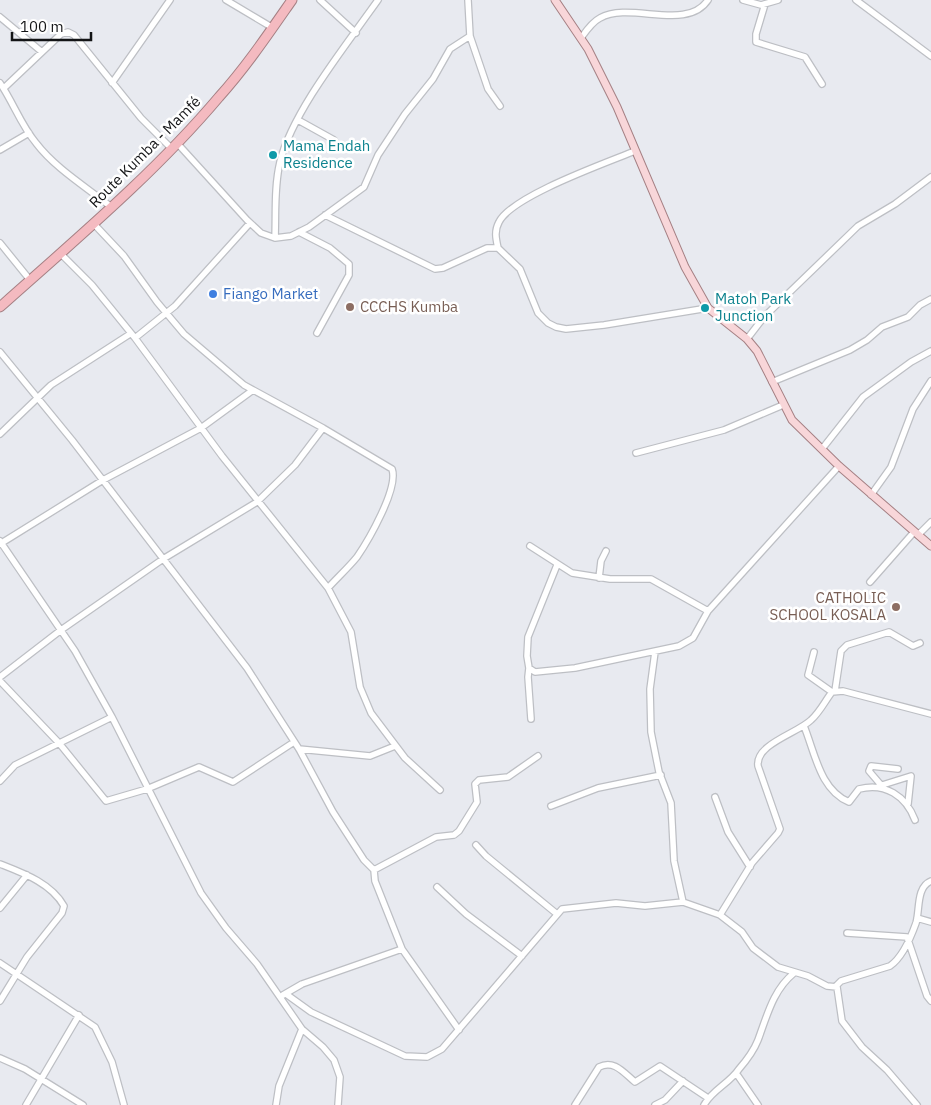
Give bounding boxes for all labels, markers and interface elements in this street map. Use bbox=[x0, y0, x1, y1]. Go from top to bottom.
scale bar bbox=[12, 10, 91, 42]
text: 100 m bbox=[20, 17, 64, 36]
street label: Route Kumba - Mamfé bbox=[85, 92, 205, 212]
place label: Mama Endah Residence bbox=[283, 136, 370, 172]
marker: Mama Endah Residence bbox=[267, 149, 279, 161]
place label: Fiango Market bbox=[223, 284, 318, 303]
marker: Fiango Market bbox=[207, 288, 219, 300]
place label: Matoh Park Junction bbox=[715, 289, 791, 325]
place label: CCCHS Kumba bbox=[360, 297, 458, 316]
marker: CCCHS Kumba bbox=[344, 301, 356, 313]
marker: Matoh Park Junction bbox=[699, 302, 711, 314]
place label: CATHOLIC SCHOOL KOSALA bbox=[770, 588, 886, 624]
marker: CATHOLIC SCHOOL KOSALA bbox=[890, 601, 902, 613]

